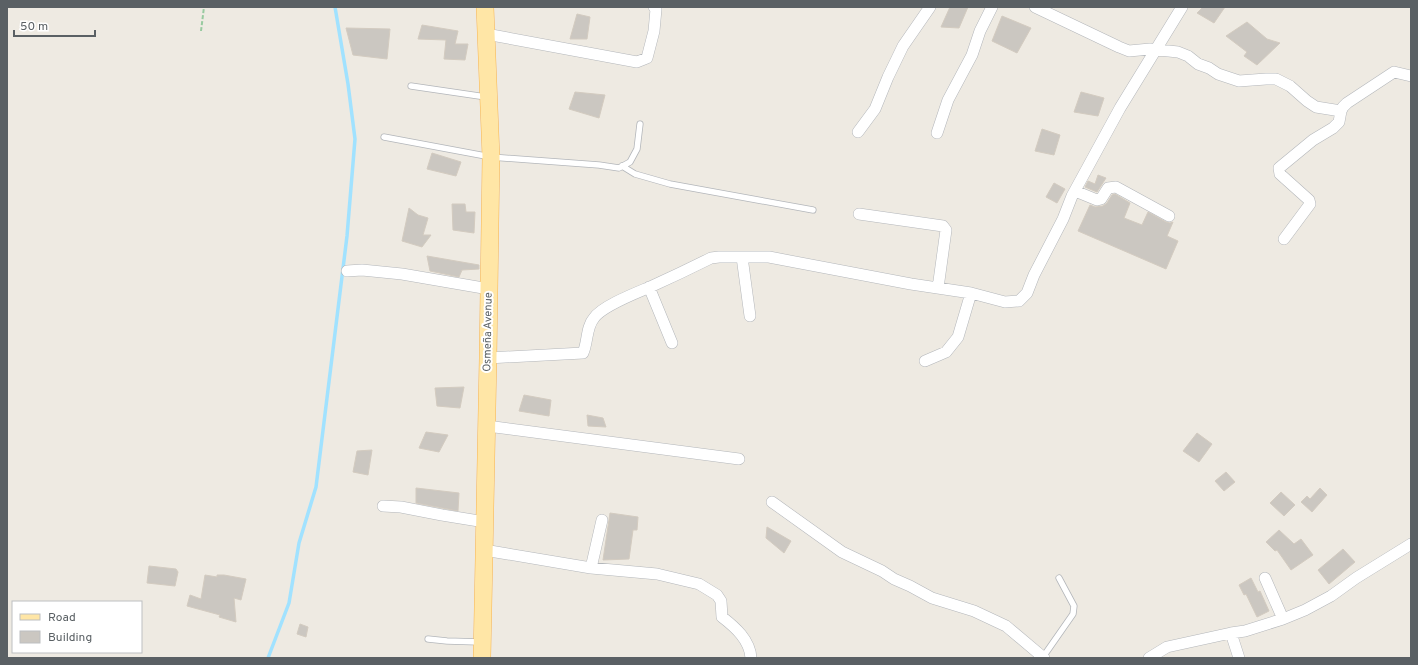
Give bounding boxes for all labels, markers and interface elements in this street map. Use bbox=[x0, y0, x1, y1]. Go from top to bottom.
scale bar bbox=[14, 12, 95, 38]
text: 50 m bbox=[20, 19, 48, 35]
street label: Osmeña Avenue bbox=[480, 292, 496, 372]
legend bbox=[12, 601, 142, 653]
text: Road bbox=[48, 610, 76, 626]
text: Building bbox=[48, 630, 92, 646]

